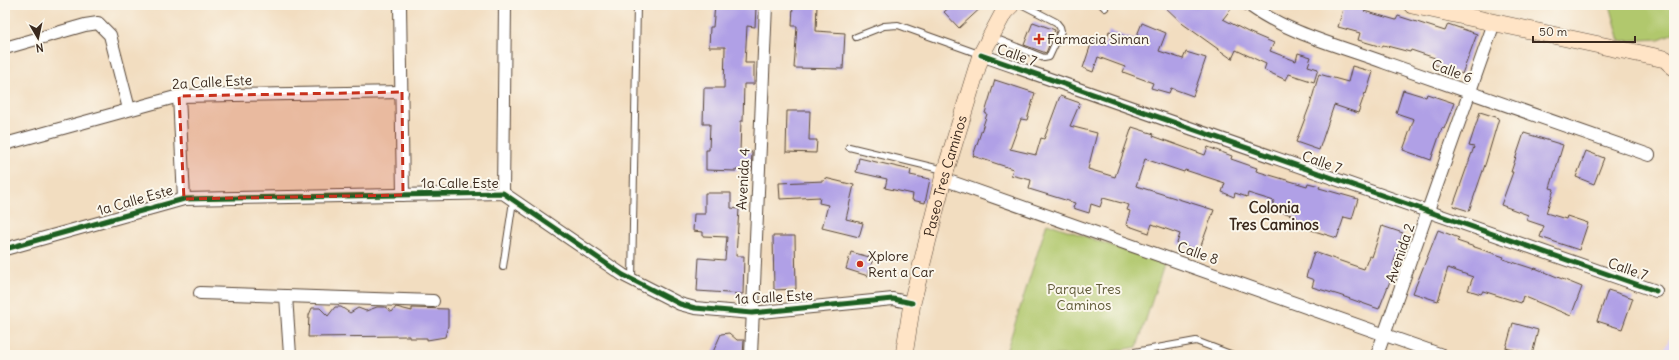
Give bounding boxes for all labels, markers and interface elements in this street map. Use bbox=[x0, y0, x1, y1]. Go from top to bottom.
north arrow bbox=[18, 18, 58, 58]
scale bar bbox=[1533, 18, 1635, 44]
text: 50 m bbox=[1539, 24, 1568, 39]
place label: Farmacia Siman bbox=[1047, 30, 1149, 48]
marker: Farmacia Siman bbox=[1034, 34, 1044, 44]
text: N bbox=[35, 40, 44, 55]
street label: Calle 7 bbox=[995, 40, 1039, 70]
street label: Calle 6 bbox=[1429, 55, 1475, 87]
street label: 2a Calle Este bbox=[172, 71, 252, 93]
street label: Paseo Tres Caminos bbox=[920, 113, 971, 238]
street label: Calle 7 bbox=[1300, 147, 1344, 177]
street label: Avenida 4 bbox=[732, 148, 754, 210]
street label: 1a Calle Este bbox=[421, 174, 499, 192]
street label: 1a Calle Este bbox=[95, 181, 175, 219]
district label: Colonia Tres Caminos bbox=[1229, 198, 1319, 234]
street label: Avenida 2 bbox=[1381, 221, 1419, 285]
street label: Calle 8 bbox=[1175, 238, 1221, 268]
place label: Xplore Rent a Car bbox=[868, 247, 935, 281]
street label: Calle 7 bbox=[1606, 254, 1650, 284]
marker: Xplore Rent a Car bbox=[855, 259, 865, 269]
park label: Parque Tres Caminos bbox=[1047, 280, 1121, 314]
street label: 1a Calle Este bbox=[735, 286, 813, 308]

